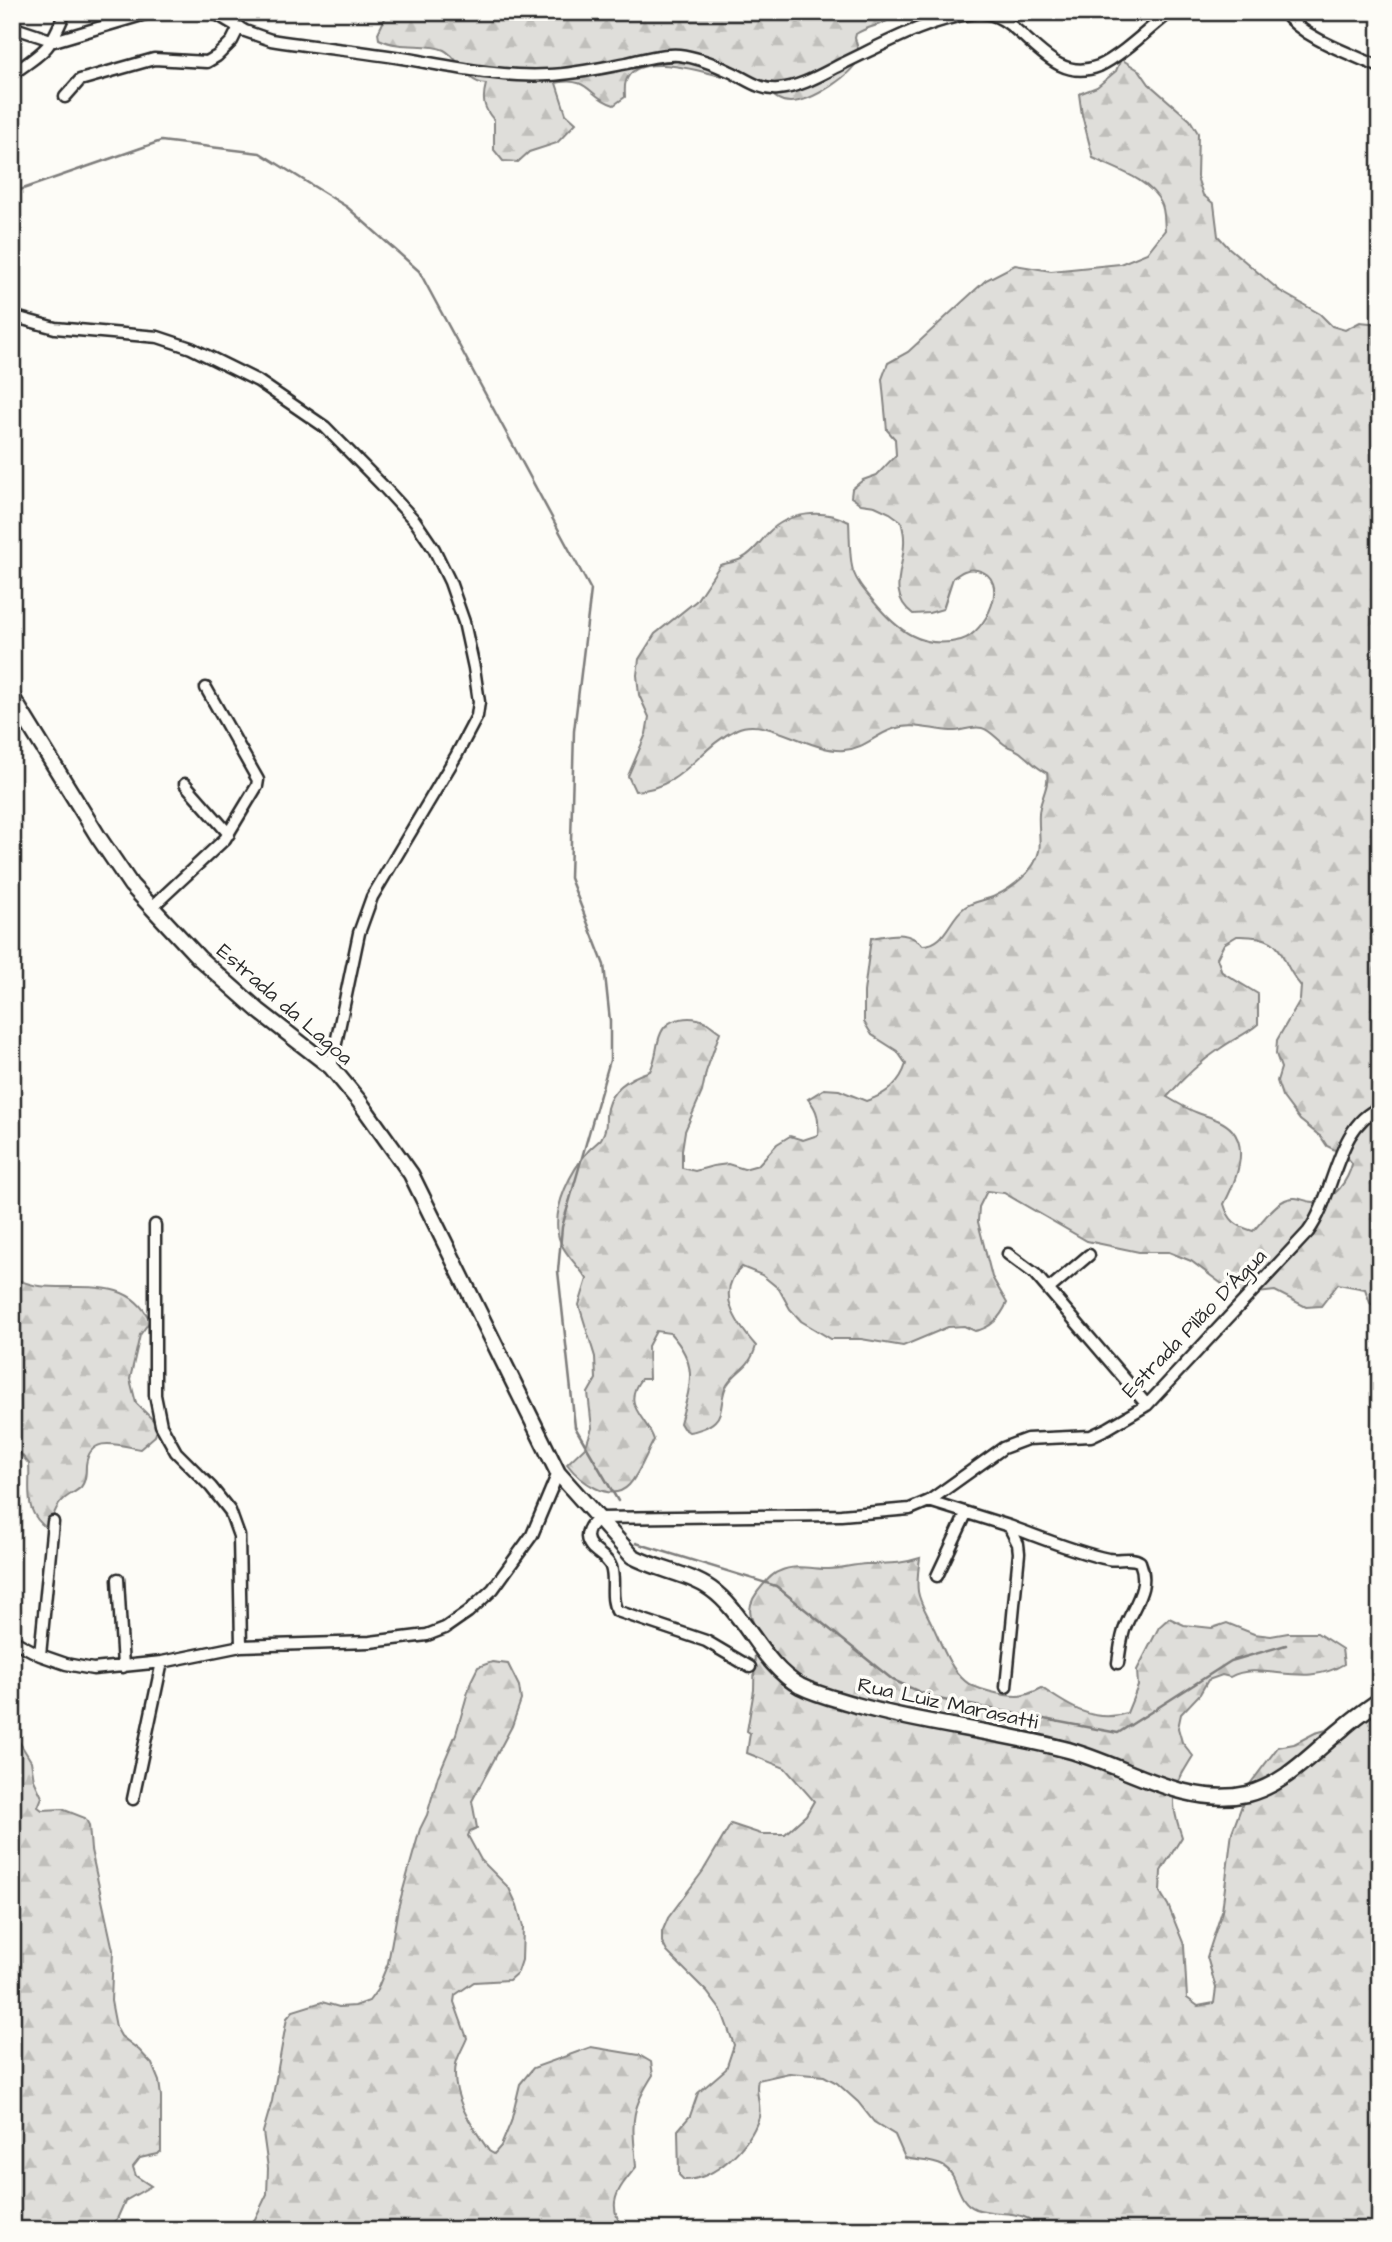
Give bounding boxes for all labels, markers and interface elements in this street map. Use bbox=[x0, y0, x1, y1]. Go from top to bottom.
street label: Estrada da Lagoa bbox=[209, 937, 359, 1073]
street label: Estrada Pilão D'Água bbox=[1115, 1242, 1275, 1406]
street label: Rua Luiz Marasatti bbox=[855, 1670, 1041, 1737]

